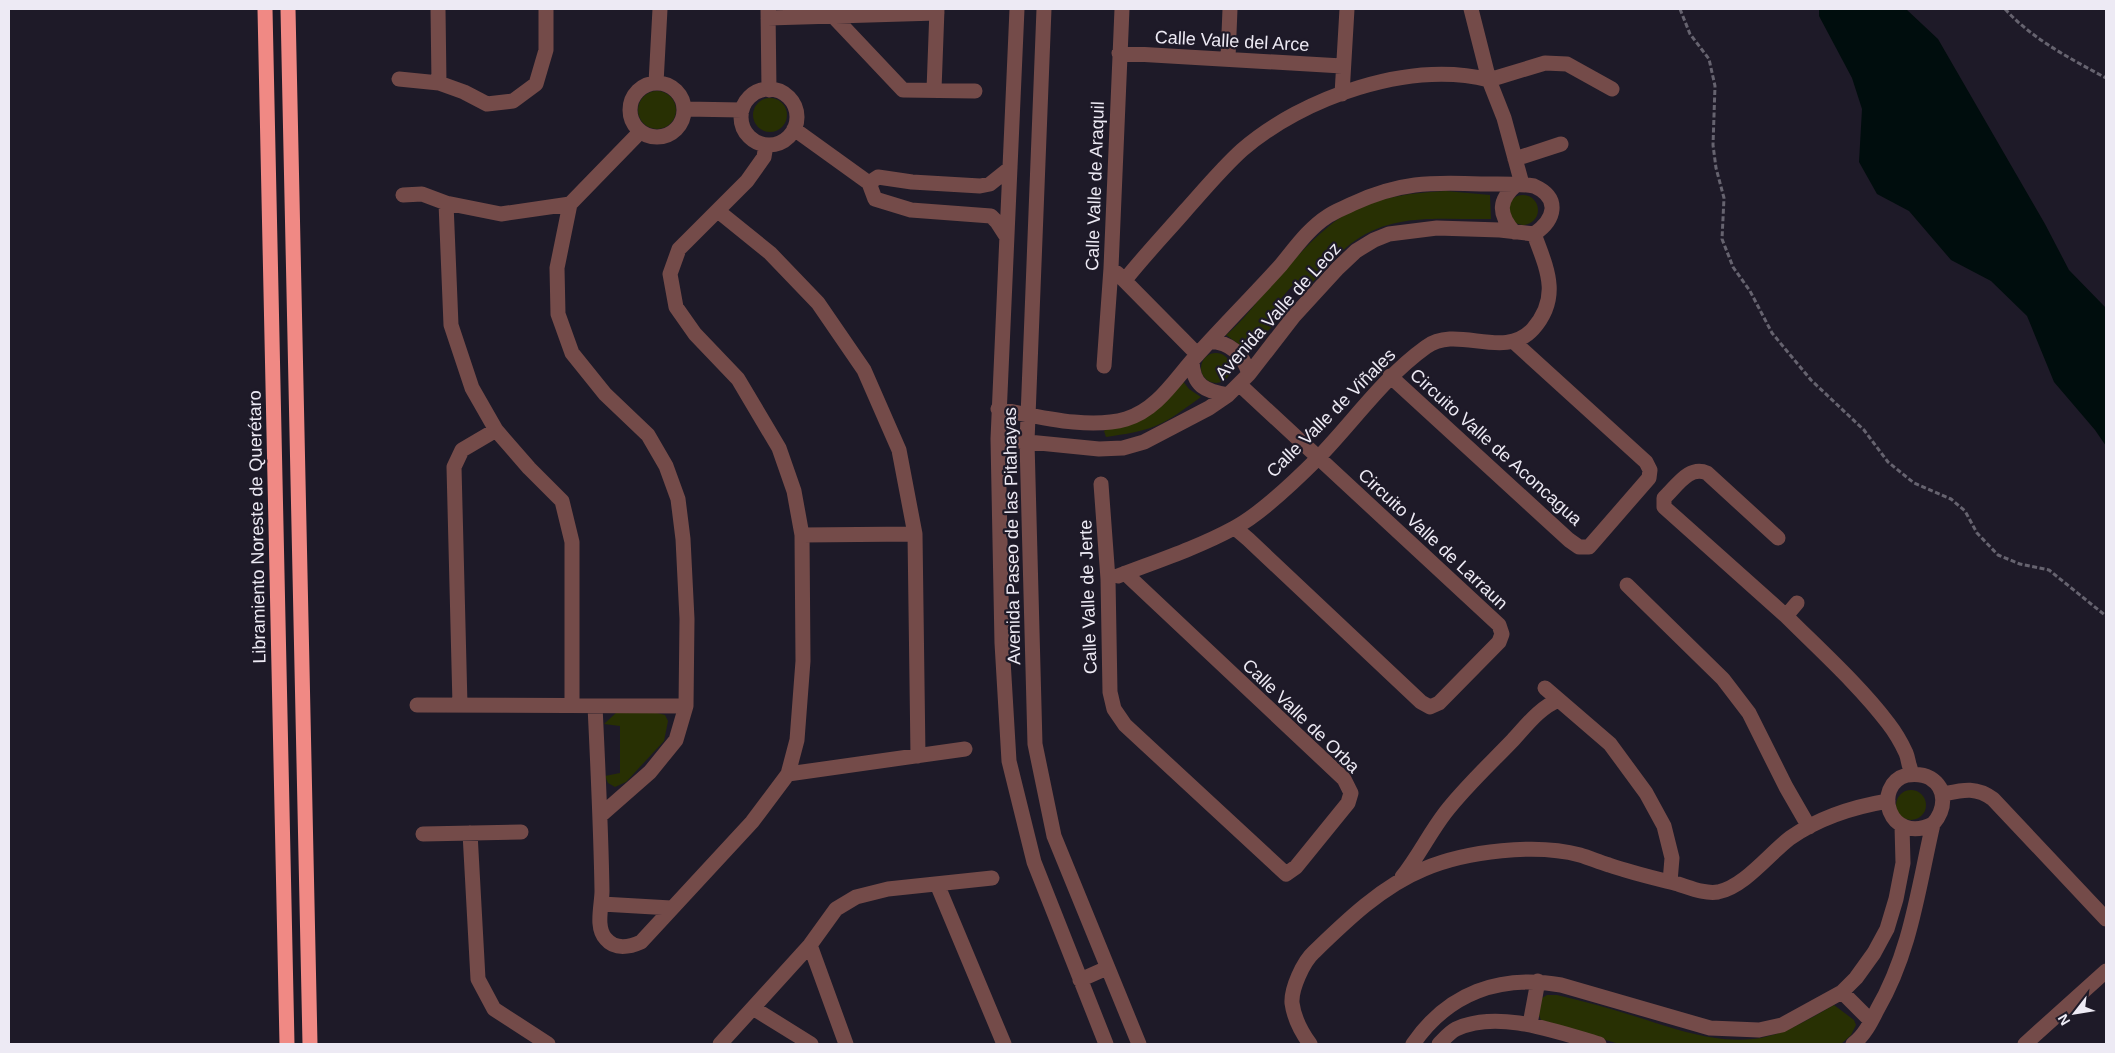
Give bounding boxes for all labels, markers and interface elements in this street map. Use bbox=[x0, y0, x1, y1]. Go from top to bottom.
street label: Calle Valle del Arce bbox=[1154, 27, 1310, 55]
street label: Calle Valle de Araquil bbox=[1082, 101, 1108, 271]
street label: Avenida Valle de Leoz bbox=[1211, 238, 1345, 384]
street label: Calle Valle de Viñales bbox=[1263, 345, 1399, 481]
street label: Circuito Valle de Aconcagua bbox=[1406, 365, 1587, 530]
street label: Libramiento Noreste de Querétaro bbox=[245, 390, 269, 664]
street label: Avenida Paseo de las Pitahayas bbox=[1000, 407, 1024, 665]
street label: Circuito Valle de Larraun bbox=[1354, 465, 1512, 613]
street label: Calle Valle de Jerte bbox=[1075, 519, 1101, 675]
street label: Calle Valle de Orba bbox=[1238, 655, 1364, 778]
north arrow bbox=[2050, 988, 2100, 1038]
text: N bbox=[2054, 1011, 2073, 1028]

